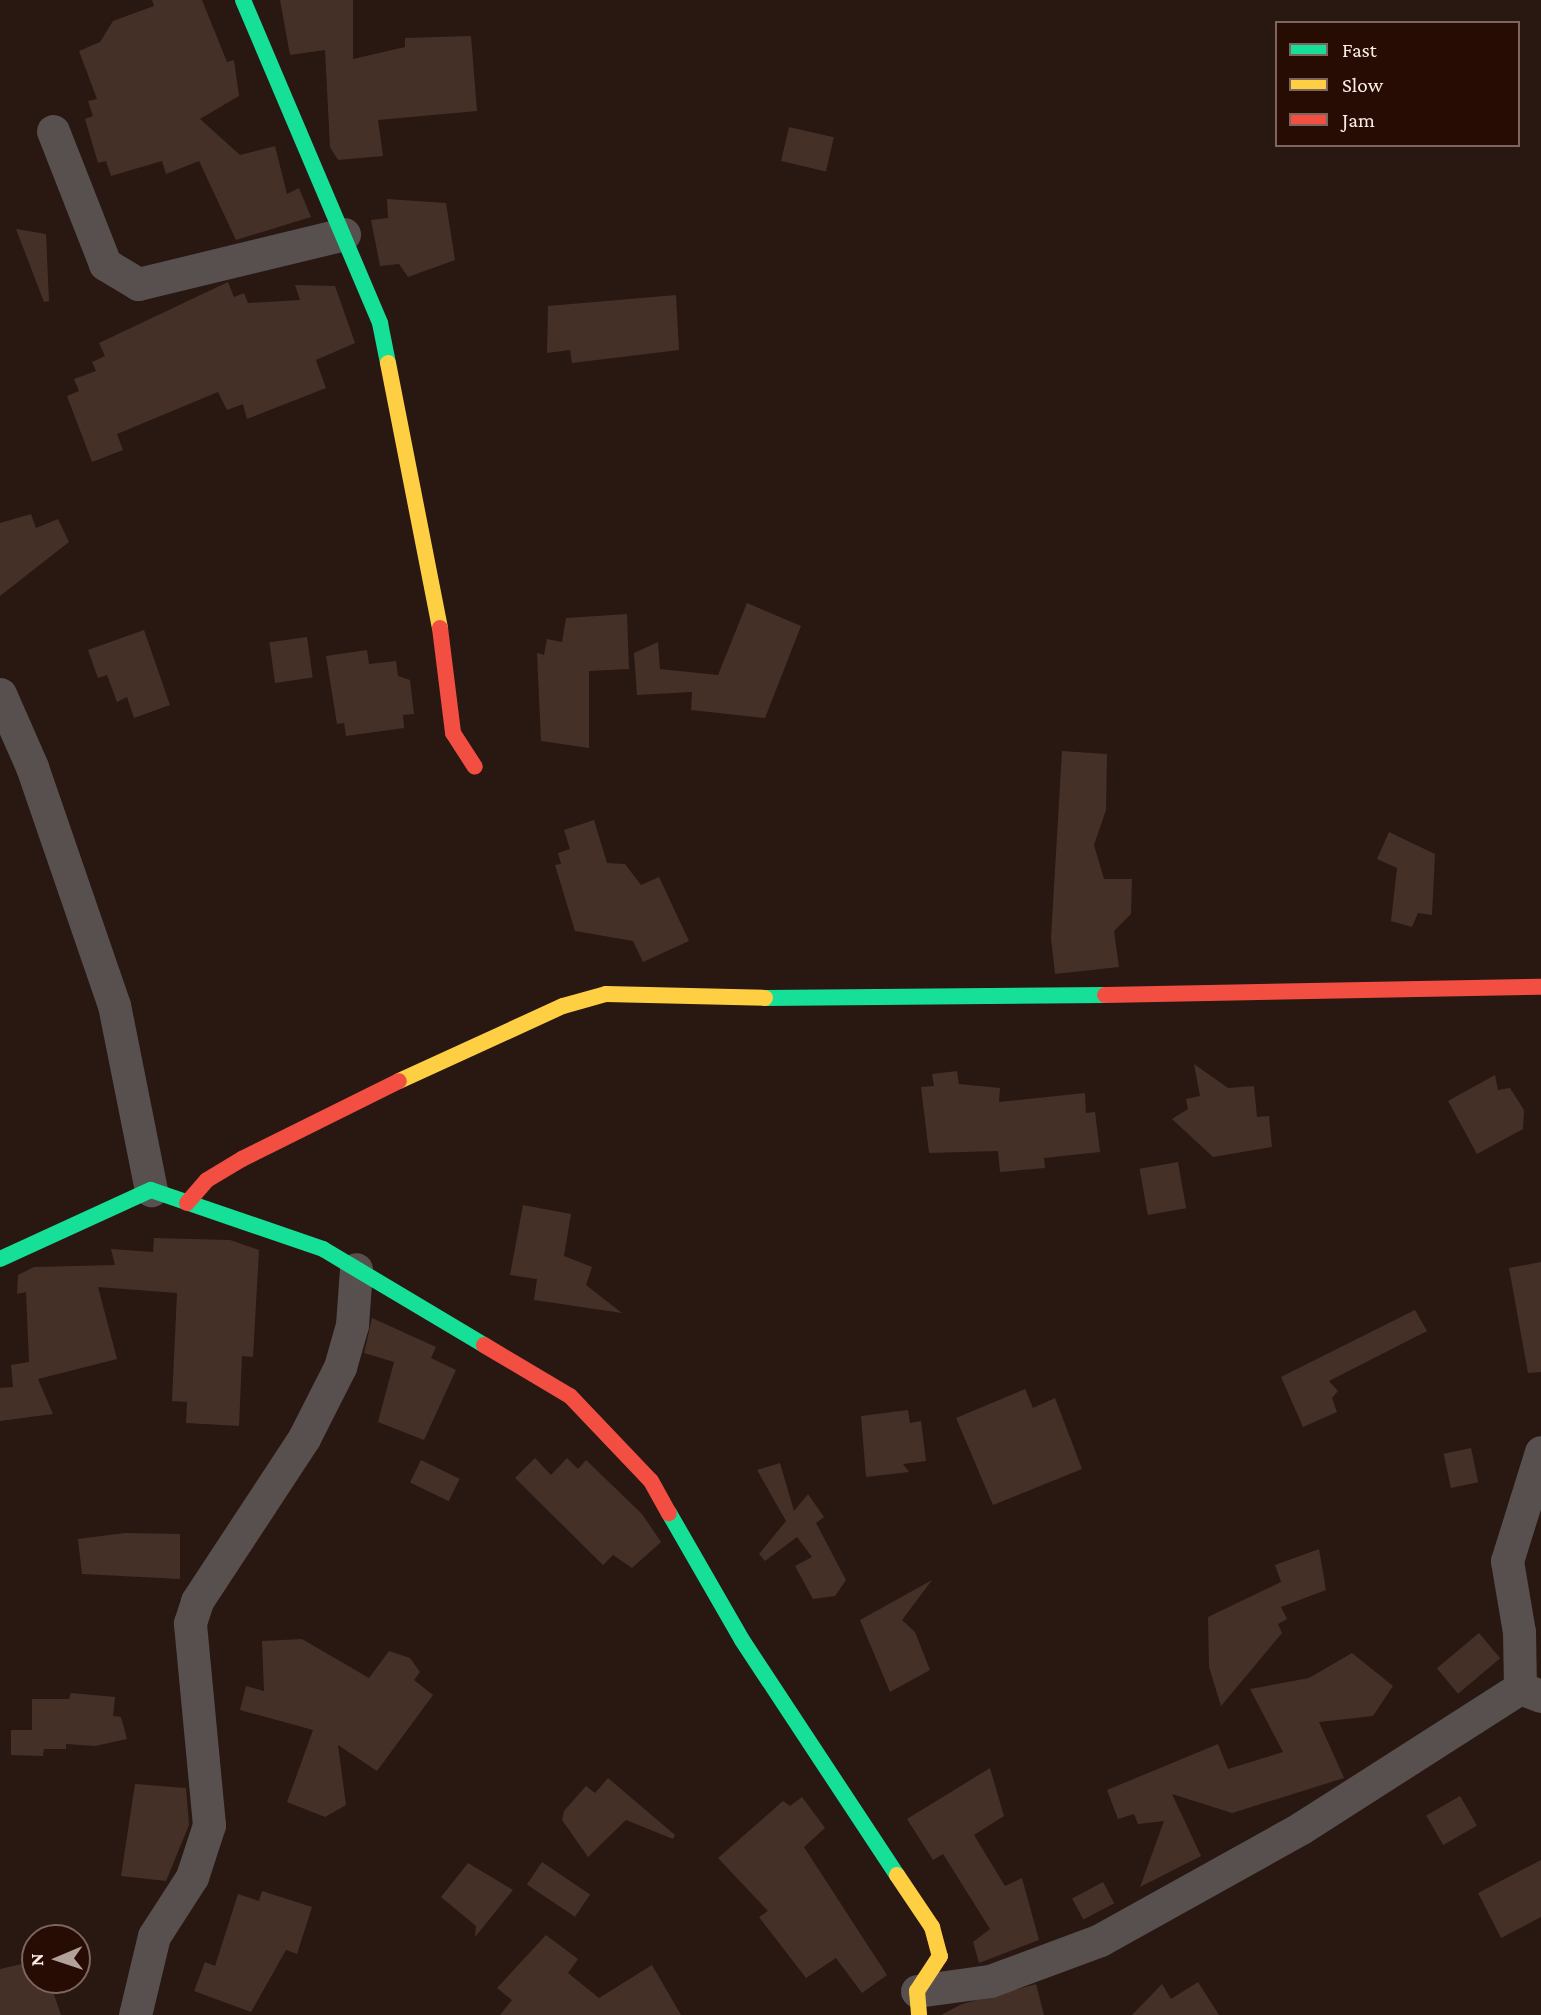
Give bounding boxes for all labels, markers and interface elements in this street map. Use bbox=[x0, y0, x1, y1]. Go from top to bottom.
legend bbox=[1275, 21, 1520, 147]
text: Fast bbox=[1342, 38, 1377, 62]
text: Slow bbox=[1342, 73, 1383, 97]
text: Jam bbox=[1342, 108, 1375, 132]
north arrow bbox=[21, 1924, 91, 1994]
text: N bbox=[26, 1953, 47, 1967]

